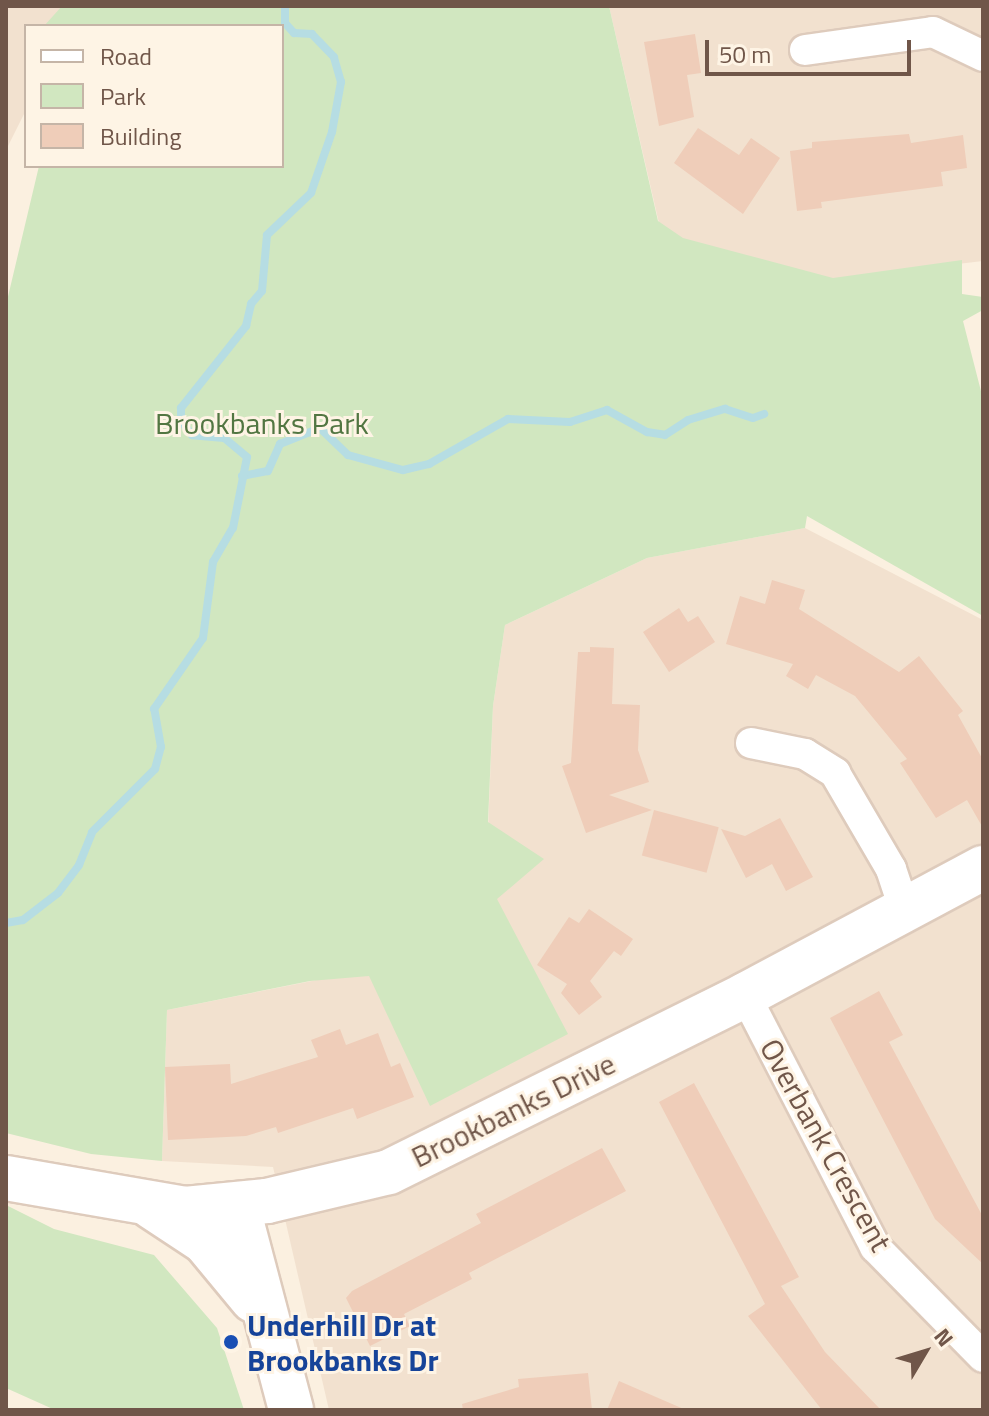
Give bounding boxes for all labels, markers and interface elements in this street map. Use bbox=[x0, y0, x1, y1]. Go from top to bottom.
legend bbox=[24, 24, 284, 168]
scale bar bbox=[709, 24, 915, 74]
text: 50 m bbox=[719, 36, 771, 72]
text: Road bbox=[100, 38, 152, 74]
text: Park bbox=[100, 78, 146, 114]
text: Building bbox=[100, 118, 182, 154]
park label: Brookbanks Park bbox=[155, 405, 369, 441]
street label: Overbank Crescent bbox=[753, 1032, 899, 1258]
street label: Brookbanks Drive bbox=[405, 1045, 621, 1175]
place label: Underhill Dr at Brookbanks Dr bbox=[247, 1307, 439, 1378]
north arrow bbox=[885, 1312, 965, 1392]
text: N bbox=[926, 1321, 962, 1354]
marker: Underhill Dr at Brookbanks Dr bbox=[222, 1333, 240, 1351]

